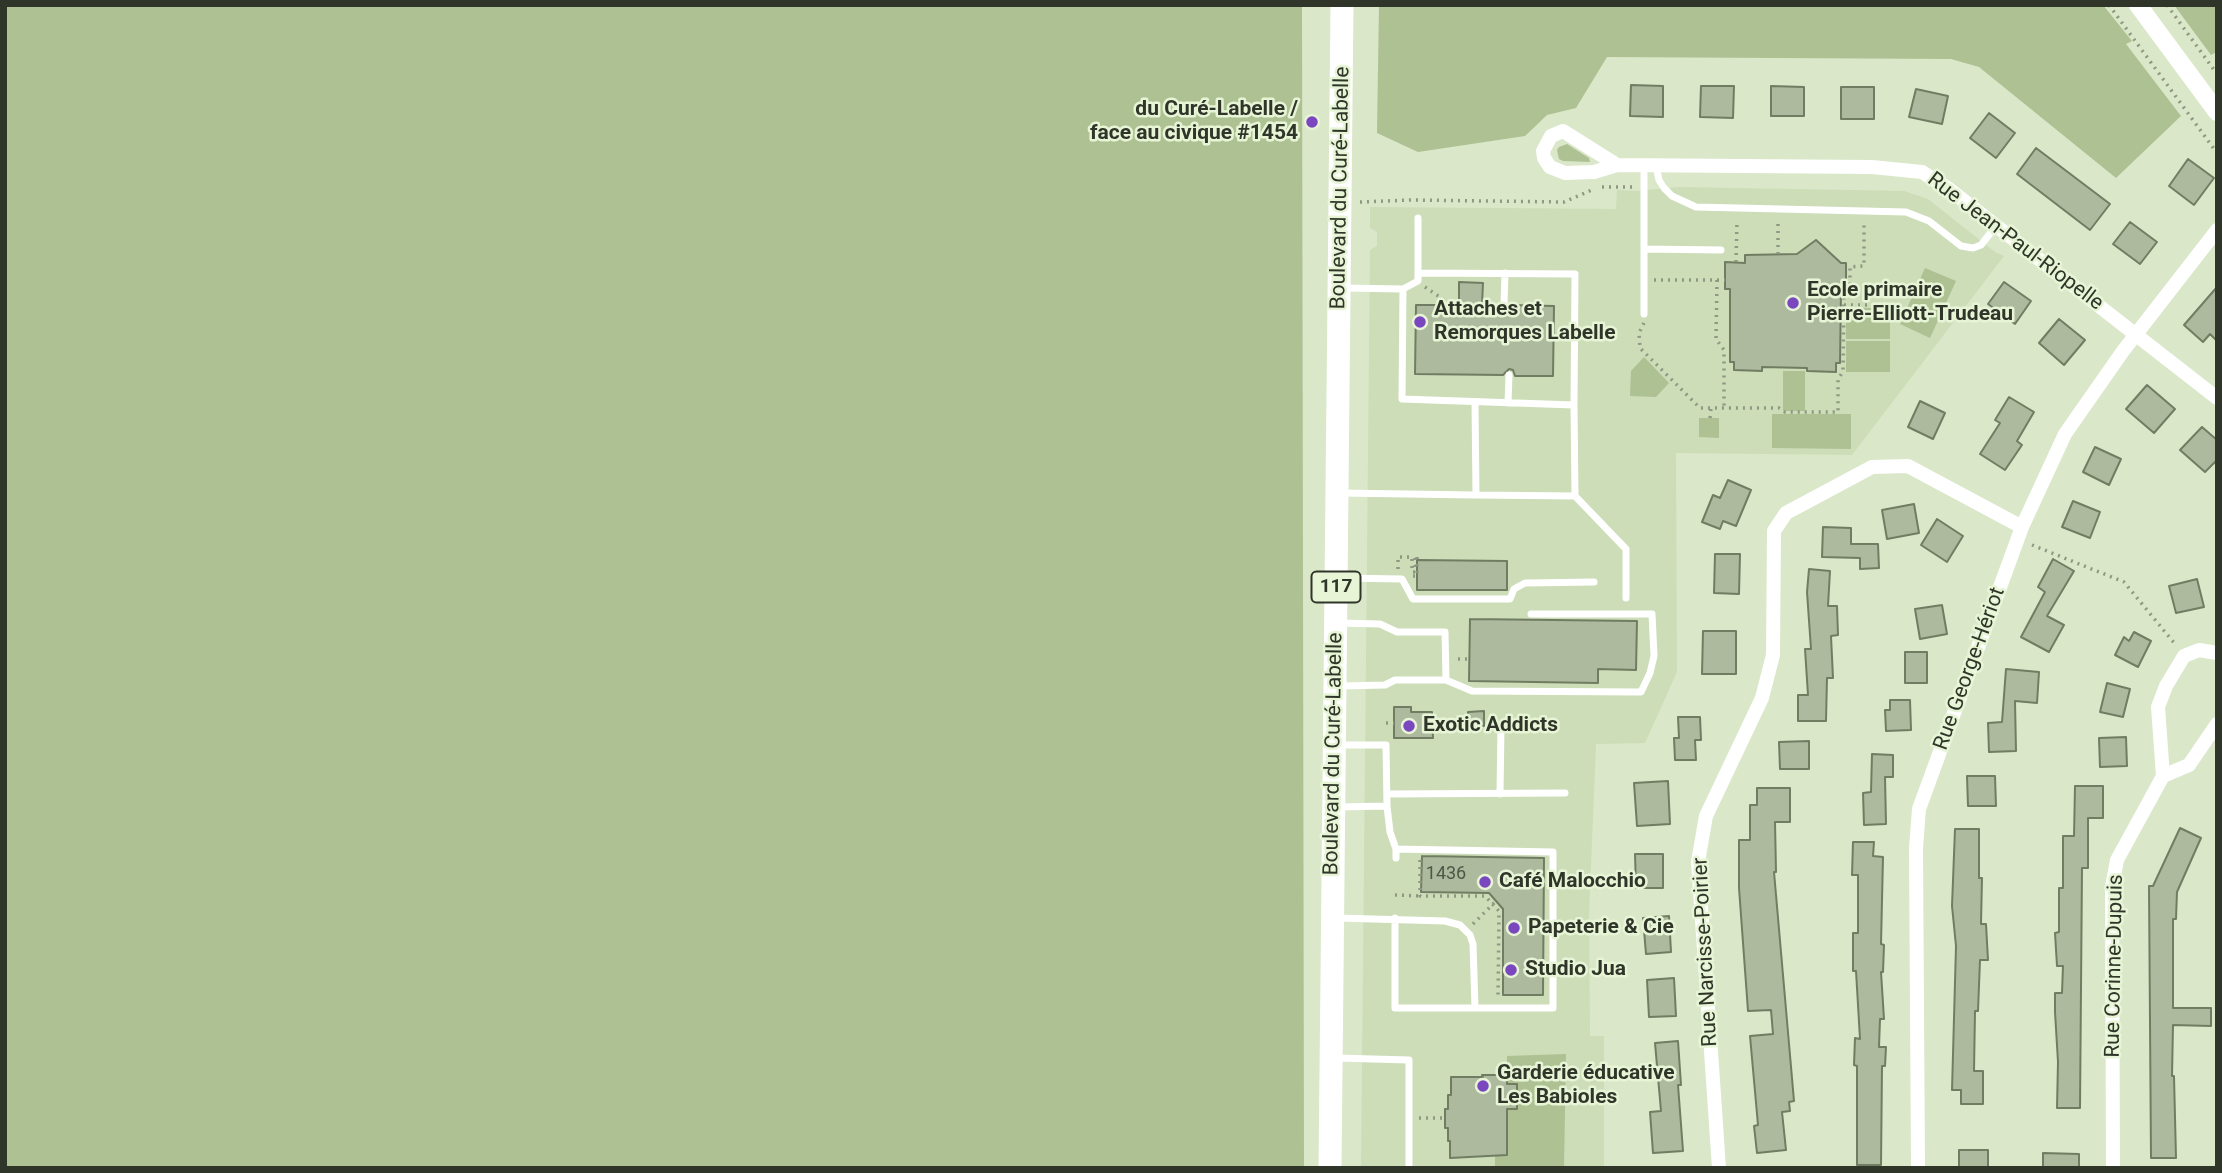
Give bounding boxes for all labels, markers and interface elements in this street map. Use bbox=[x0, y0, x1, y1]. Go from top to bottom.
street label: Boulevard du Curé-Labelle bbox=[1326, 66, 1356, 310]
place label: du Curé-Labelle / face au civique #1454 bbox=[1090, 97, 1298, 147]
marker: du Curé-Labelle / face au civique #1454 bbox=[1304, 114, 1320, 130]
street label: Rue Jean-Paul-Riopelle bbox=[1922, 168, 2108, 316]
place label: Ecole primaire Pierre-Elliott-Trudeau bbox=[1807, 278, 2013, 328]
marker: Ecole primaire Pierre-Elliott-Trudeau bbox=[1785, 295, 1801, 311]
place label: Attaches et Remorques Labelle bbox=[1434, 297, 1615, 347]
marker: Attaches et Remorques Labelle bbox=[1412, 314, 1428, 330]
road number: 117 bbox=[1312, 572, 1360, 602]
street label: Rue George-Hériot bbox=[1929, 584, 2011, 754]
street label: Boulevard du Curé-Labelle bbox=[1319, 632, 1349, 876]
place label: Exotic Addicts bbox=[1423, 713, 1558, 739]
marker: Exotic Addicts bbox=[1401, 718, 1417, 734]
street label: Rue Narcisse-Poirier bbox=[1688, 857, 1724, 1047]
house number: 1436 bbox=[1426, 863, 1466, 885]
place label: Café Malocchio bbox=[1499, 869, 1646, 895]
marker: Café Malocchio bbox=[1477, 874, 1493, 890]
street label: Rue Corinne-Dupuis bbox=[2101, 874, 2129, 1058]
place label: Papeterie & Cie bbox=[1528, 915, 1674, 941]
marker: Papeterie & Cie bbox=[1506, 920, 1522, 936]
place label: Studio Jua bbox=[1525, 957, 1626, 983]
marker: Studio Jua bbox=[1503, 962, 1519, 978]
place label: Garderie éducative Les Babioles bbox=[1497, 1061, 1675, 1111]
marker: Garderie éducative Les Babioles bbox=[1475, 1078, 1491, 1094]

